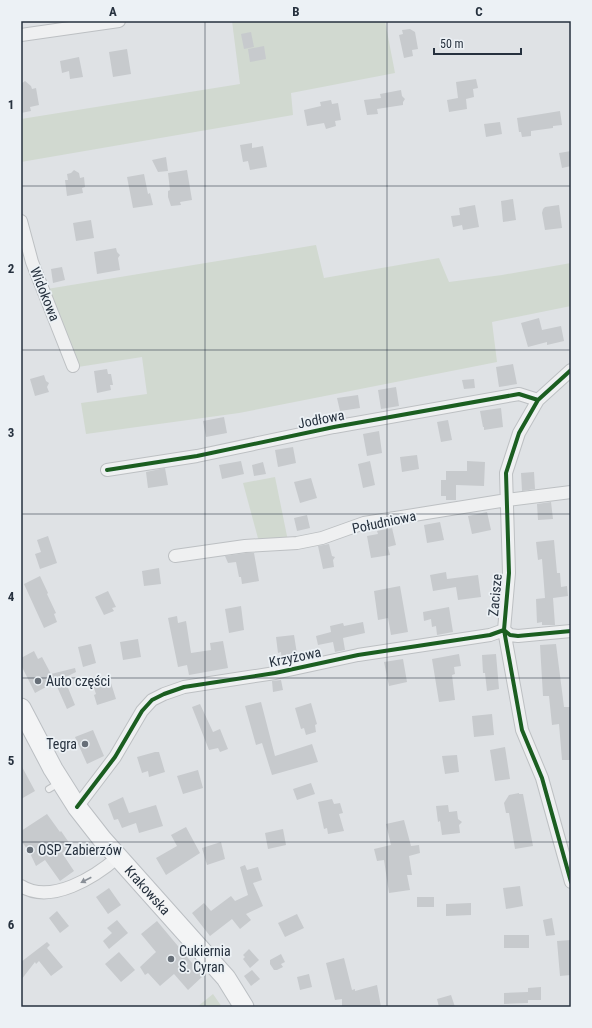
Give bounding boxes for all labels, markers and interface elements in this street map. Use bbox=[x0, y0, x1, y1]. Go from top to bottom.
text: A bbox=[109, 4, 117, 19]
text: B bbox=[292, 4, 300, 19]
text: C bbox=[475, 4, 483, 19]
scale bar bbox=[434, 30, 521, 56]
text: 50 m bbox=[440, 37, 464, 51]
text: 1 bbox=[8, 97, 14, 112]
text: 2 bbox=[8, 261, 15, 276]
street label: Widokowa bbox=[27, 265, 63, 323]
street label: Jodłowa bbox=[296, 407, 346, 431]
text: 3 bbox=[8, 425, 14, 440]
street label: Południowa bbox=[351, 507, 417, 537]
street label: Zacisze bbox=[485, 573, 505, 617]
text: 4 bbox=[8, 589, 15, 604]
street label: Krzyżowa bbox=[268, 644, 322, 670]
place label: Auto części bbox=[46, 673, 110, 689]
marker: Auto części bbox=[33, 676, 43, 686]
place label: Tegra bbox=[46, 736, 77, 752]
marker: Tegra bbox=[80, 739, 90, 749]
text: 5 bbox=[8, 753, 15, 768]
place label: OSP Zabierzów bbox=[38, 842, 122, 858]
marker: OSP Zabierzów bbox=[25, 845, 35, 855]
street label: Krakowska bbox=[122, 862, 174, 918]
one-way arrow bbox=[80, 876, 92, 883]
text: 6 bbox=[8, 917, 15, 932]
place label: Cukiernia S. Cyran bbox=[179, 943, 231, 975]
marker: Cukiernia S. Cyran bbox=[166, 954, 176, 964]

